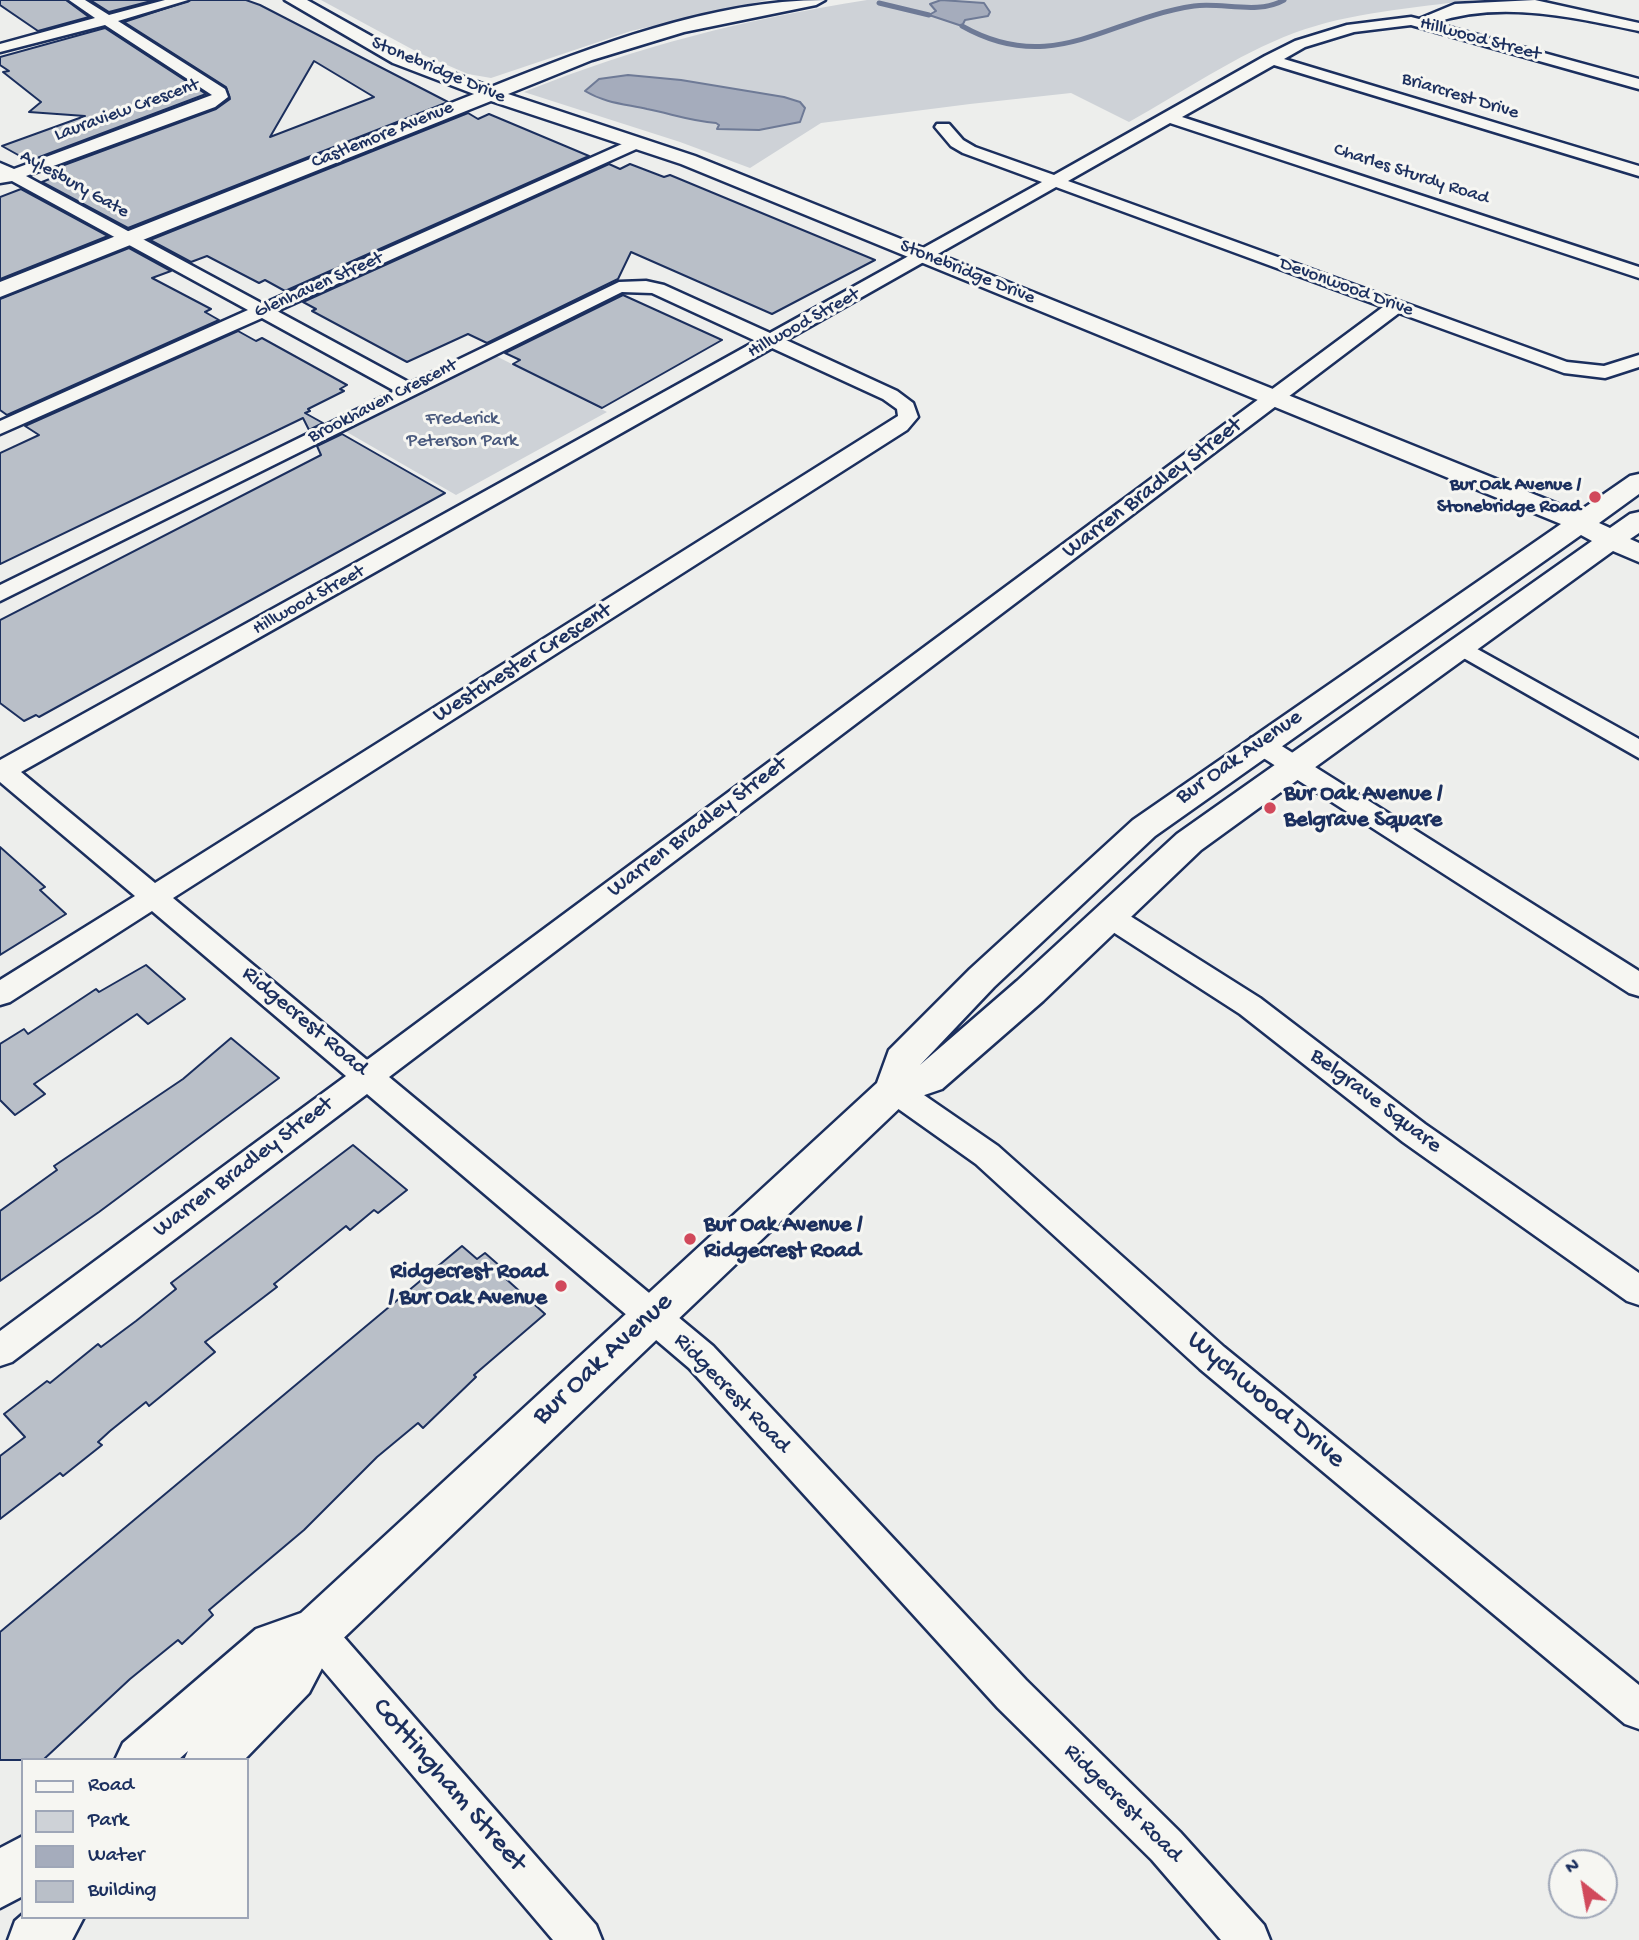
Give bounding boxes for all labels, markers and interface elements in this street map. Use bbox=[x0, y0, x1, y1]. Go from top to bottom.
street label: Hillwood Street bbox=[1417, 13, 1543, 67]
street label: Stonebridge Drive bbox=[367, 32, 509, 110]
street label: Briarcrest Drive bbox=[1399, 68, 1521, 126]
street label: Lauraview Crescent bbox=[52, 74, 202, 148]
street label: Castlemore Avenue bbox=[309, 97, 457, 175]
street label: Charles Sturdy Road bbox=[1330, 139, 1492, 211]
street label: Aylesbury Gate bbox=[15, 146, 133, 224]
street label: Stonebridge Drive bbox=[896, 235, 1038, 311]
street label: Glenhaven Street bbox=[251, 247, 387, 325]
street label: Devonwood Drive bbox=[1276, 253, 1416, 323]
street label: Hillwood Street bbox=[744, 284, 864, 364]
street label: Brookhaven Crescent bbox=[305, 355, 461, 449]
park label: Frederick Peterson Park bbox=[406, 409, 518, 453]
street label: Warren Bradley Street bbox=[1058, 412, 1248, 566]
place label: Bur Oak Avenue / Stonebridge Road bbox=[1437, 475, 1581, 519]
marker: Bur Oak Avenue / Stonebridge Road bbox=[1587, 489, 1603, 505]
street label: Hillwood Street bbox=[249, 561, 369, 641]
street label: Westchester Crescent bbox=[429, 598, 617, 730]
street label: Bur Oak Avenue bbox=[1172, 704, 1308, 812]
street label: Warren Bradley Street bbox=[603, 751, 793, 905]
place label: Bur Oak Avenue / Belgrave Square bbox=[1284, 781, 1443, 835]
marker: Bur Oak Avenue / Belgrave Square bbox=[1262, 800, 1278, 816]
street label: Ridgecrest Road bbox=[235, 961, 373, 1083]
street label: Belgrave Square bbox=[1304, 1043, 1446, 1161]
street label: Warren Bradley Street bbox=[149, 1091, 339, 1245]
place label: Bur Oak Avenue / Ridgecrest Road bbox=[704, 1212, 863, 1266]
marker: Bur Oak Avenue / Ridgecrest Road bbox=[682, 1231, 698, 1247]
place label: Ridgecrest Road / Bur Oak Avenue bbox=[388, 1259, 547, 1313]
marker: Ridgecrest Road / Bur Oak Avenue bbox=[553, 1278, 569, 1294]
street label: Bur Oak Avenue bbox=[527, 1286, 681, 1434]
street label: Wychwood Drive bbox=[1179, 1325, 1351, 1477]
street label: Ridgecrest Road bbox=[667, 1328, 795, 1460]
street label: Cottingham Street bbox=[363, 1692, 533, 1880]
street label: Ridgecrest Road bbox=[1057, 1739, 1187, 1869]
legend bbox=[21, 1758, 248, 1919]
text: Road bbox=[88, 1774, 134, 1799]
text: Park bbox=[88, 1809, 128, 1834]
text: Water bbox=[88, 1844, 144, 1869]
north arrow bbox=[1548, 1849, 1618, 1919]
text: N bbox=[1562, 1854, 1584, 1880]
text: Building bbox=[88, 1879, 157, 1904]

